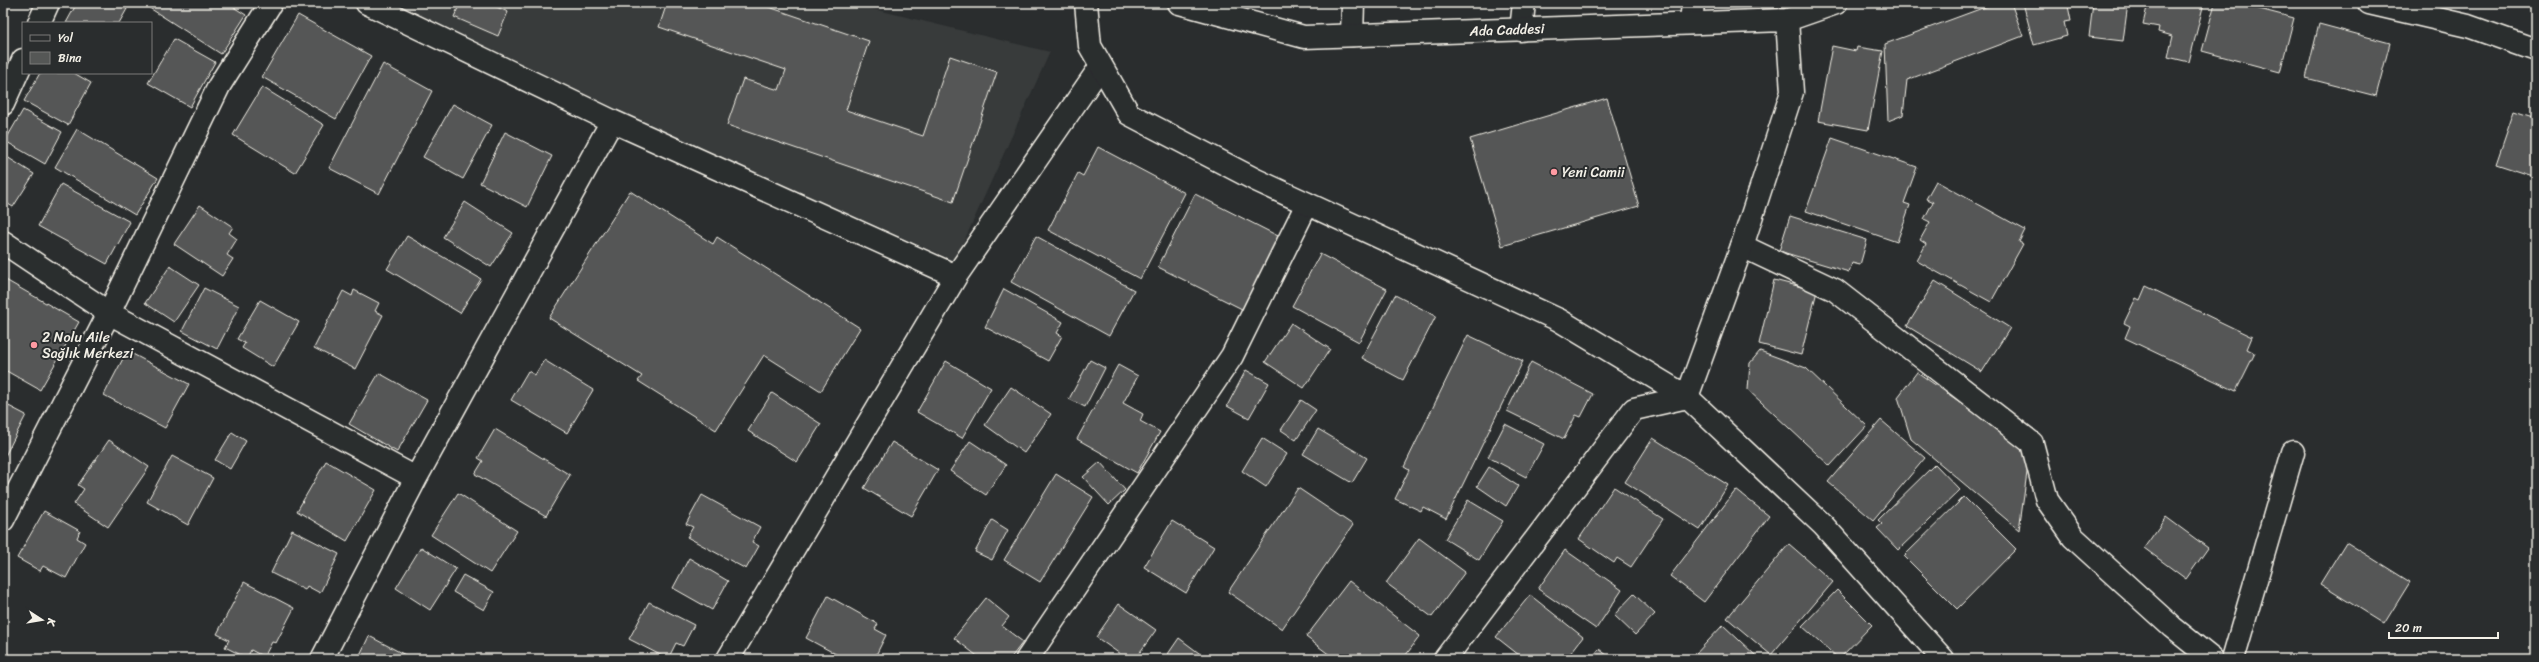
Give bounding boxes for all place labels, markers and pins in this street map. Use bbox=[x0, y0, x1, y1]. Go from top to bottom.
place label: Yeni Camii bbox=[1562, 160, 1626, 185]
marker: Yeni Camii bbox=[1549, 167, 1559, 177]
place label: 2 Nolu Aile Sağlık Merkezi bbox=[42, 325, 134, 366]
marker: 2 Nolu Aile Sağlık Merkezi bbox=[29, 340, 39, 350]

